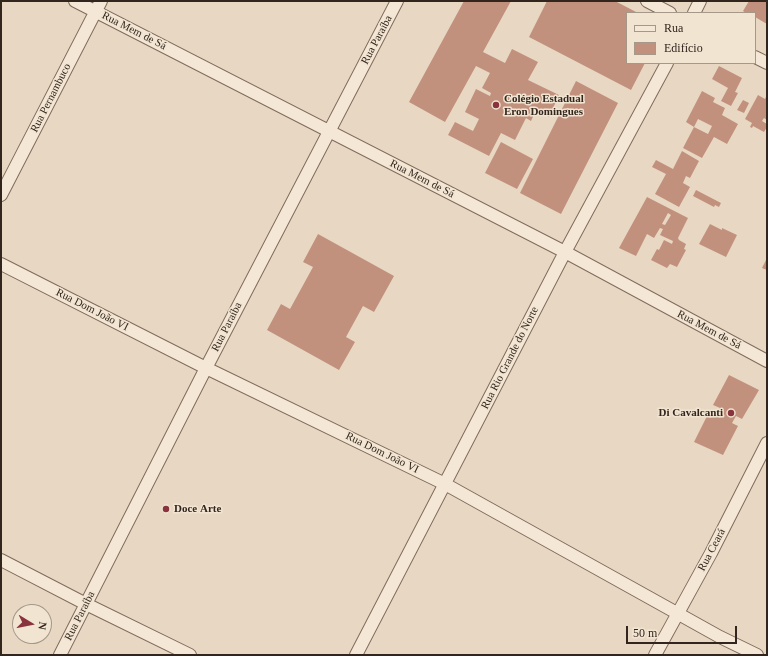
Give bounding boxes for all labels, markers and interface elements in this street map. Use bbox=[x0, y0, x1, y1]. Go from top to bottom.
street label: Rua Mem de Sá bbox=[100, 9, 168, 53]
legend bbox=[626, 12, 756, 64]
street label: Rua Paraíba bbox=[359, 13, 395, 67]
text: Rua bbox=[664, 21, 683, 35]
text: Edifício bbox=[664, 41, 703, 55]
street label: Rua Pernambuco bbox=[28, 61, 74, 135]
place label: Colégio Estadual Eron Domingues bbox=[504, 92, 584, 118]
marker: Colégio Estadual Eron Domingues bbox=[491, 100, 501, 110]
street label: Rua Mem de Sá bbox=[388, 157, 456, 201]
street label: Rua Dom João VI bbox=[53, 286, 131, 334]
street label: Rua Paraíba bbox=[209, 300, 245, 354]
street label: Rua Rio Grande do Norte bbox=[478, 305, 542, 411]
street label: Rua Mem de Sá bbox=[675, 308, 743, 352]
place label: Di Cavalcanti bbox=[659, 406, 723, 420]
marker: Di Cavalcanti bbox=[726, 408, 736, 418]
street label: Rua Dom João VI bbox=[343, 430, 421, 476]
place label: Doce Arte bbox=[174, 502, 221, 516]
marker: Doce Arte bbox=[161, 504, 171, 514]
street label: Rua Ceará bbox=[695, 527, 729, 573]
street label: Rua Paraíba bbox=[62, 589, 98, 643]
north arrow bbox=[12, 604, 52, 644]
scale bar bbox=[628, 618, 739, 644]
text: N bbox=[36, 621, 49, 631]
text: 50 m bbox=[633, 626, 657, 640]

